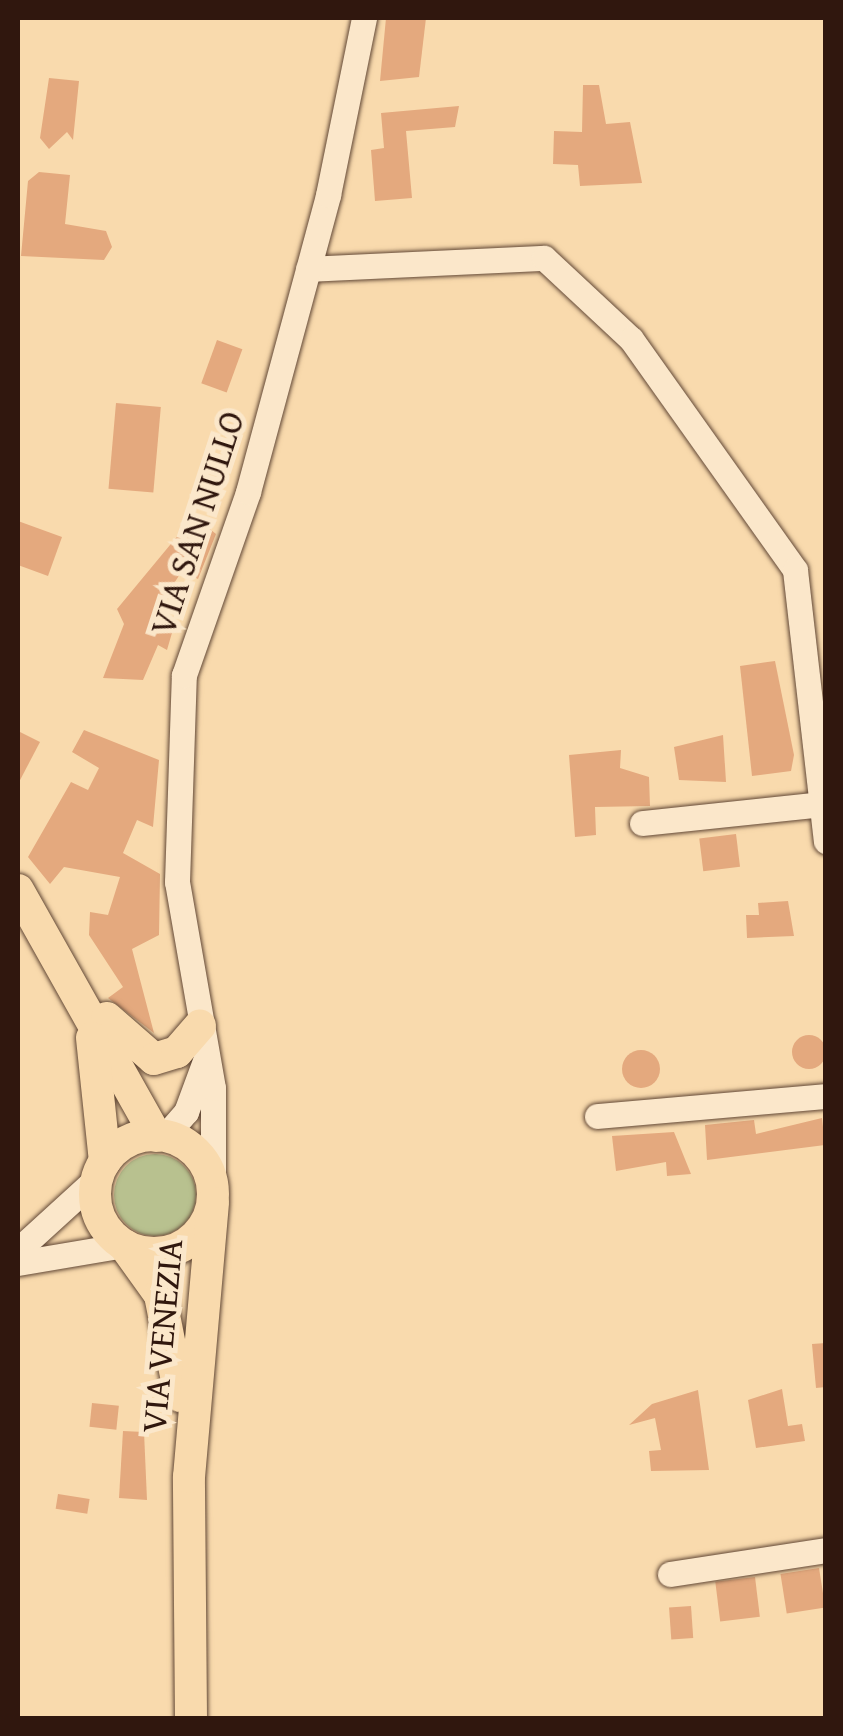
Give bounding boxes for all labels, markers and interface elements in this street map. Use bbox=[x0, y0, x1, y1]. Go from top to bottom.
street label: VIA SAN NULLO bbox=[141, 406, 253, 640]
street label: VIA VENEZIA bbox=[133, 1237, 191, 1435]

